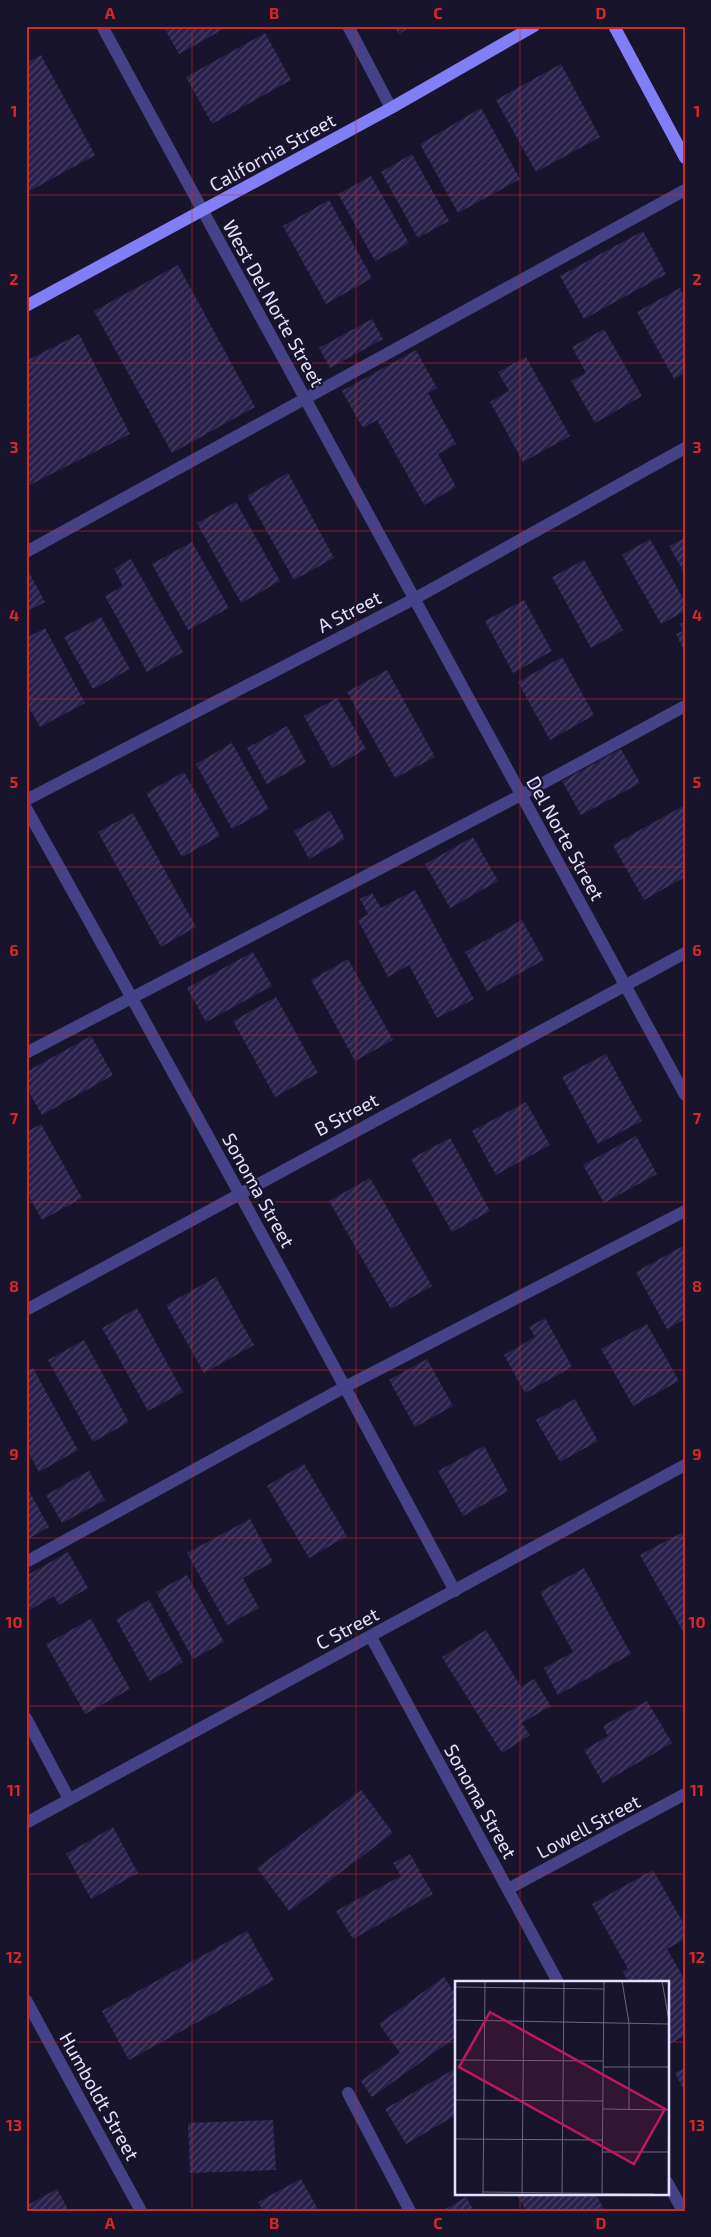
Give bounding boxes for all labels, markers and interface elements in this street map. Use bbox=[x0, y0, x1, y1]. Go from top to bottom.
text: A bbox=[105, 3, 116, 22]
text: B bbox=[269, 3, 279, 22]
text: C bbox=[433, 3, 443, 22]
text: D bbox=[596, 3, 607, 22]
text: 1 bbox=[11, 101, 17, 120]
text: 1 bbox=[694, 101, 700, 120]
street label: California Street bbox=[205, 108, 339, 196]
street label: West Del Norte Street bbox=[218, 215, 330, 391]
text: 2 bbox=[9, 269, 19, 288]
text: 2 bbox=[692, 269, 702, 288]
text: 3 bbox=[9, 437, 19, 456]
text: 3 bbox=[692, 437, 702, 456]
street label: A Street bbox=[313, 585, 385, 637]
text: 4 bbox=[9, 605, 19, 624]
text: 4 bbox=[692, 605, 702, 624]
text: 5 bbox=[10, 772, 19, 791]
street label: Del Norte Street bbox=[522, 772, 610, 904]
text: 5 bbox=[693, 772, 702, 791]
text: 6 bbox=[9, 940, 19, 959]
text: 6 bbox=[692, 940, 702, 959]
street label: B Street bbox=[310, 1088, 382, 1140]
text: 7 bbox=[10, 1108, 19, 1127]
text: 7 bbox=[693, 1108, 702, 1127]
street label: Sonoma Street bbox=[218, 1129, 300, 1251]
text: 8 bbox=[9, 1276, 19, 1295]
text: 8 bbox=[692, 1276, 702, 1295]
text: 9 bbox=[9, 1444, 19, 1463]
text: 9 bbox=[692, 1444, 702, 1463]
street label: C Street bbox=[312, 1602, 382, 1654]
text: 10 bbox=[5, 1612, 23, 1631]
text: 10 bbox=[688, 1612, 706, 1631]
street label: Sonoma Street bbox=[440, 1740, 522, 1862]
text: 11 bbox=[7, 1780, 21, 1799]
text: 11 bbox=[690, 1780, 704, 1799]
street label: Lowell Street bbox=[532, 1789, 644, 1863]
text: 12 bbox=[6, 1947, 22, 1966]
text: 12 bbox=[689, 1947, 705, 1966]
inset map bbox=[455, 1981, 668, 2194]
street label: Humboldt Street bbox=[55, 2028, 145, 2164]
text: 13 bbox=[6, 2115, 22, 2134]
text: 13 bbox=[689, 2115, 705, 2134]
text: A bbox=[105, 2213, 116, 2232]
text: B bbox=[269, 2213, 279, 2232]
text: C bbox=[433, 2213, 443, 2232]
text: D bbox=[596, 2213, 607, 2232]

